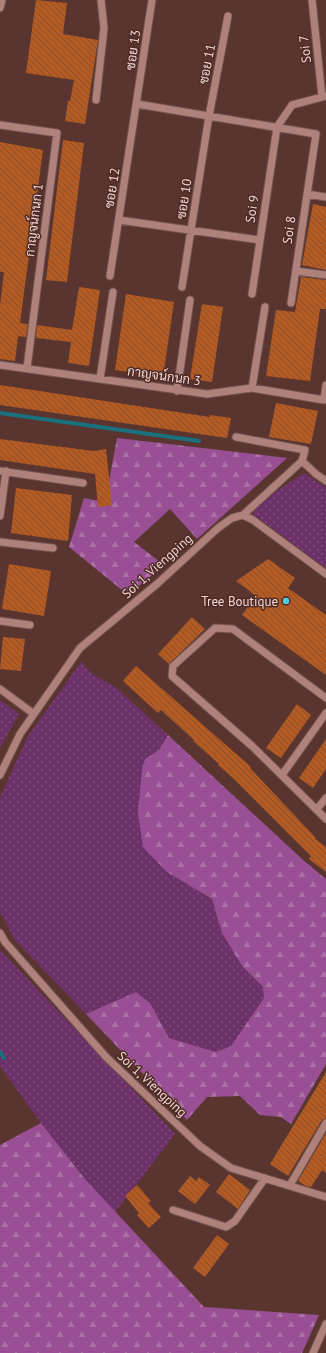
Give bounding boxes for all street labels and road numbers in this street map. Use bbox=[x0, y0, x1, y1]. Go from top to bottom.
street label: ซอย 13 bbox=[122, 29, 144, 71]
street label: Soi 7 bbox=[295, 34, 315, 64]
street label: ซอย 11 bbox=[195, 42, 219, 86]
street label: ซอย 12 bbox=[100, 167, 124, 209]
street label: ซอย 10 bbox=[172, 178, 196, 220]
street label: กาญจน์กนก 1 bbox=[20, 182, 47, 258]
street label: Soi 9 bbox=[241, 194, 263, 224]
street label: Soi 8 bbox=[279, 215, 299, 245]
street label: กาญจน์กนก 3 bbox=[126, 361, 202, 390]
street label: Soi 1, Viengping bbox=[118, 530, 196, 602]
street label: Soi 1, Viengping bbox=[114, 1047, 190, 1121]

